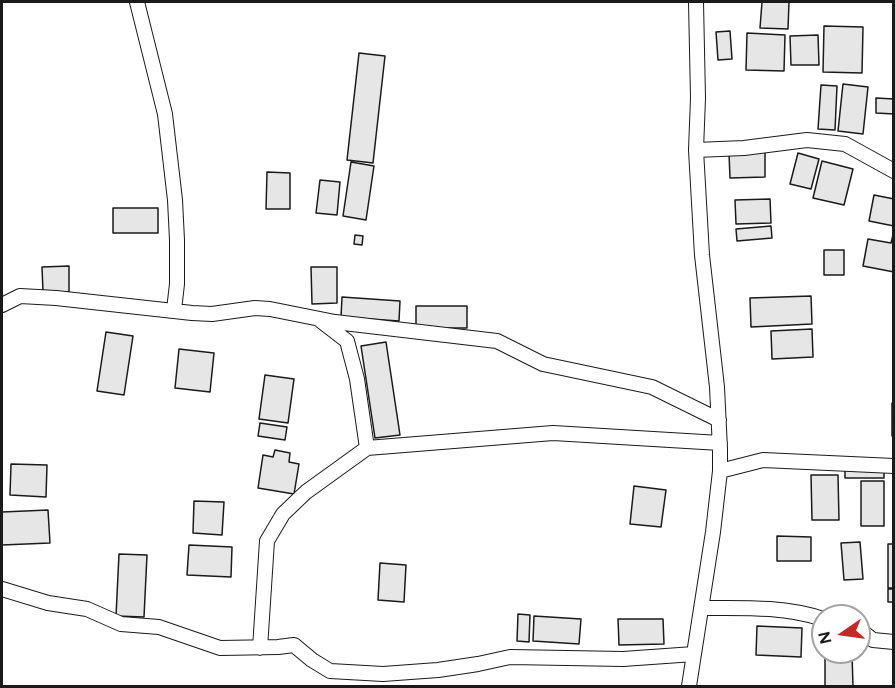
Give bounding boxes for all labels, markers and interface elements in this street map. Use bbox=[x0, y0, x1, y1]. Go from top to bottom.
north arrow bbox=[811, 604, 871, 664]
text: N bbox=[814, 630, 836, 646]

